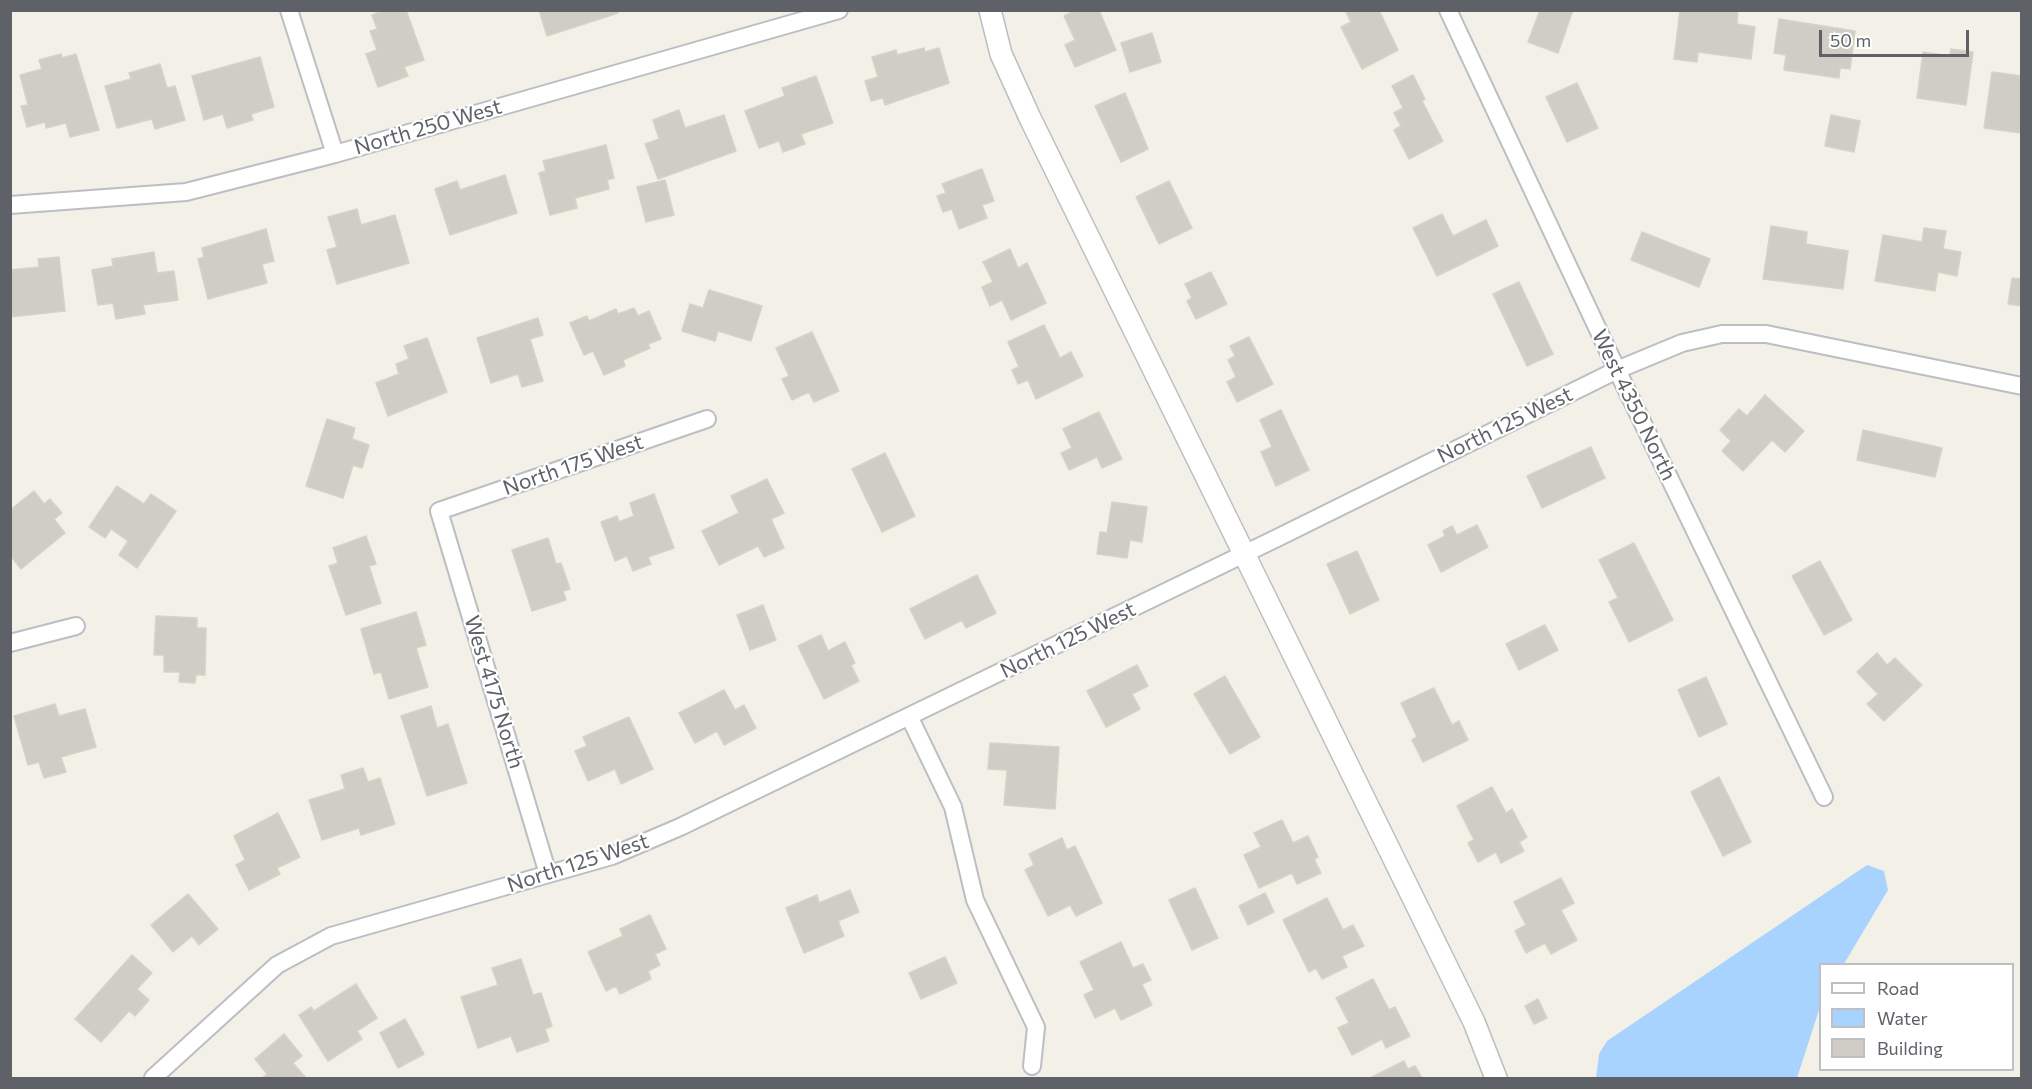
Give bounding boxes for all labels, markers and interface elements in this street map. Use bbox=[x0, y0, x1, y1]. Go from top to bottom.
scale bar bbox=[1822, 18, 1972, 56]
text: 50 m bbox=[1830, 29, 1871, 51]
street label: North 250 West bbox=[351, 94, 505, 160]
street label: West 4350 North bbox=[1587, 325, 1681, 485]
street label: North 125 West bbox=[1433, 381, 1577, 469]
street label: North 175 West bbox=[500, 429, 646, 501]
street label: North 125 West bbox=[996, 596, 1140, 684]
street label: West 4175 North bbox=[459, 612, 529, 772]
street label: North 125 West bbox=[504, 828, 652, 898]
legend bbox=[1819, 963, 2014, 1071]
text: Road bbox=[1877, 977, 1919, 999]
text: Water bbox=[1877, 1007, 1928, 1029]
text: Building bbox=[1877, 1037, 1943, 1059]

